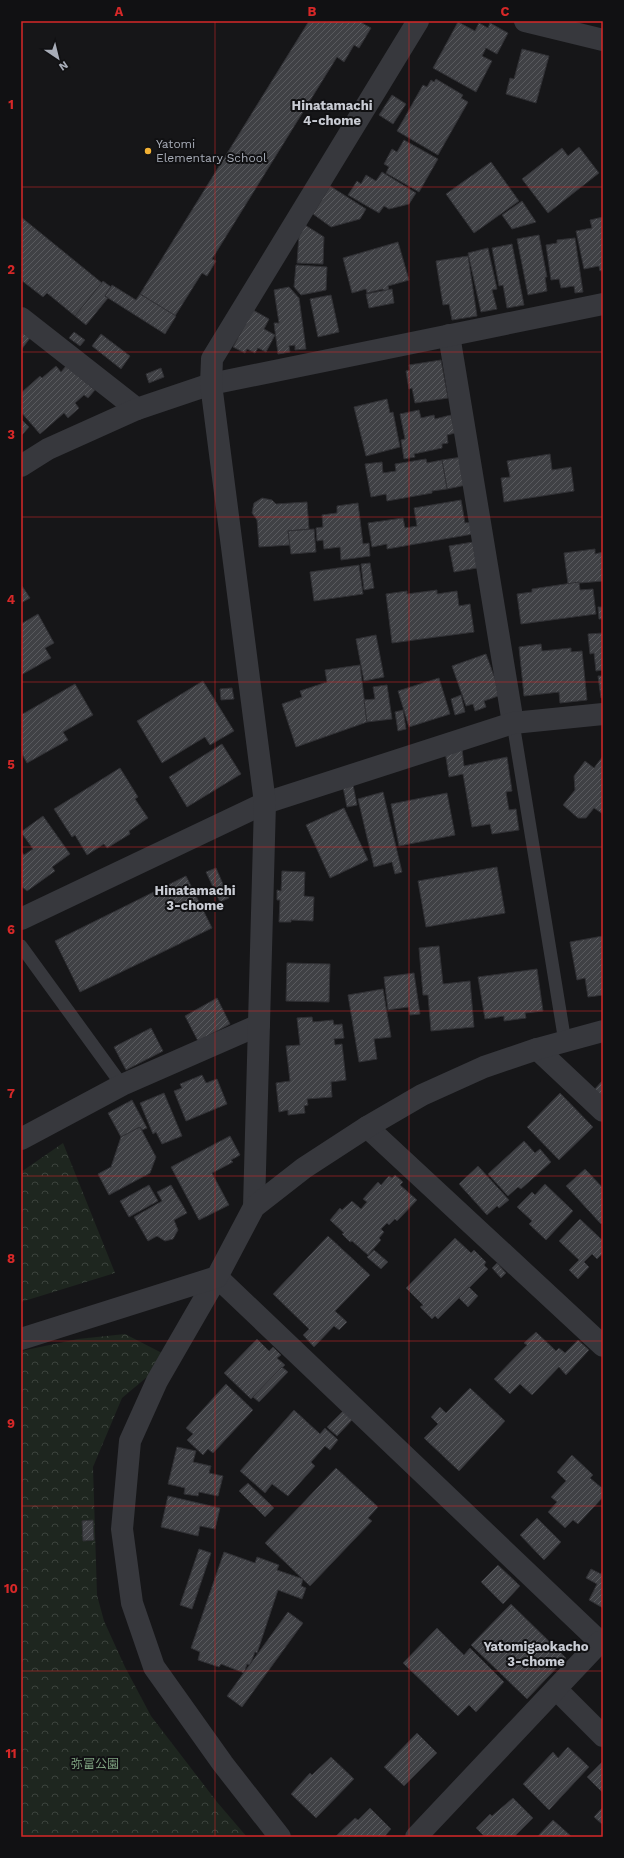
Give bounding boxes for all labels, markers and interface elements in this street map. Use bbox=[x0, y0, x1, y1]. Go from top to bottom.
text: A bbox=[115, 4, 124, 19]
text: B bbox=[308, 4, 317, 19]
text: C bbox=[501, 4, 510, 19]
north arrow bbox=[38, 38, 78, 78]
text: N bbox=[56, 58, 71, 73]
text: 1 bbox=[8, 97, 14, 112]
district label: Hinatamachi 4-chome bbox=[291, 98, 373, 128]
place label: Yatomi Elementary School bbox=[156, 137, 267, 165]
marker: Yatomi Elementary School bbox=[143, 146, 153, 156]
text: 2 bbox=[7, 262, 15, 277]
text: 3 bbox=[7, 427, 15, 442]
text: 4 bbox=[7, 592, 16, 607]
text: 5 bbox=[7, 757, 15, 772]
district label: Hinatamachi 3-chome bbox=[154, 883, 236, 913]
text: 6 bbox=[7, 922, 15, 937]
text: 7 bbox=[7, 1086, 15, 1101]
text: 8 bbox=[7, 1251, 15, 1266]
text: 9 bbox=[7, 1416, 15, 1431]
text: 10 bbox=[4, 1581, 18, 1596]
district label: Yatomigaokacho 3-chome bbox=[483, 1639, 589, 1669]
text: 11 bbox=[5, 1746, 17, 1761]
park label: 弥富公園 bbox=[71, 1757, 119, 1771]

